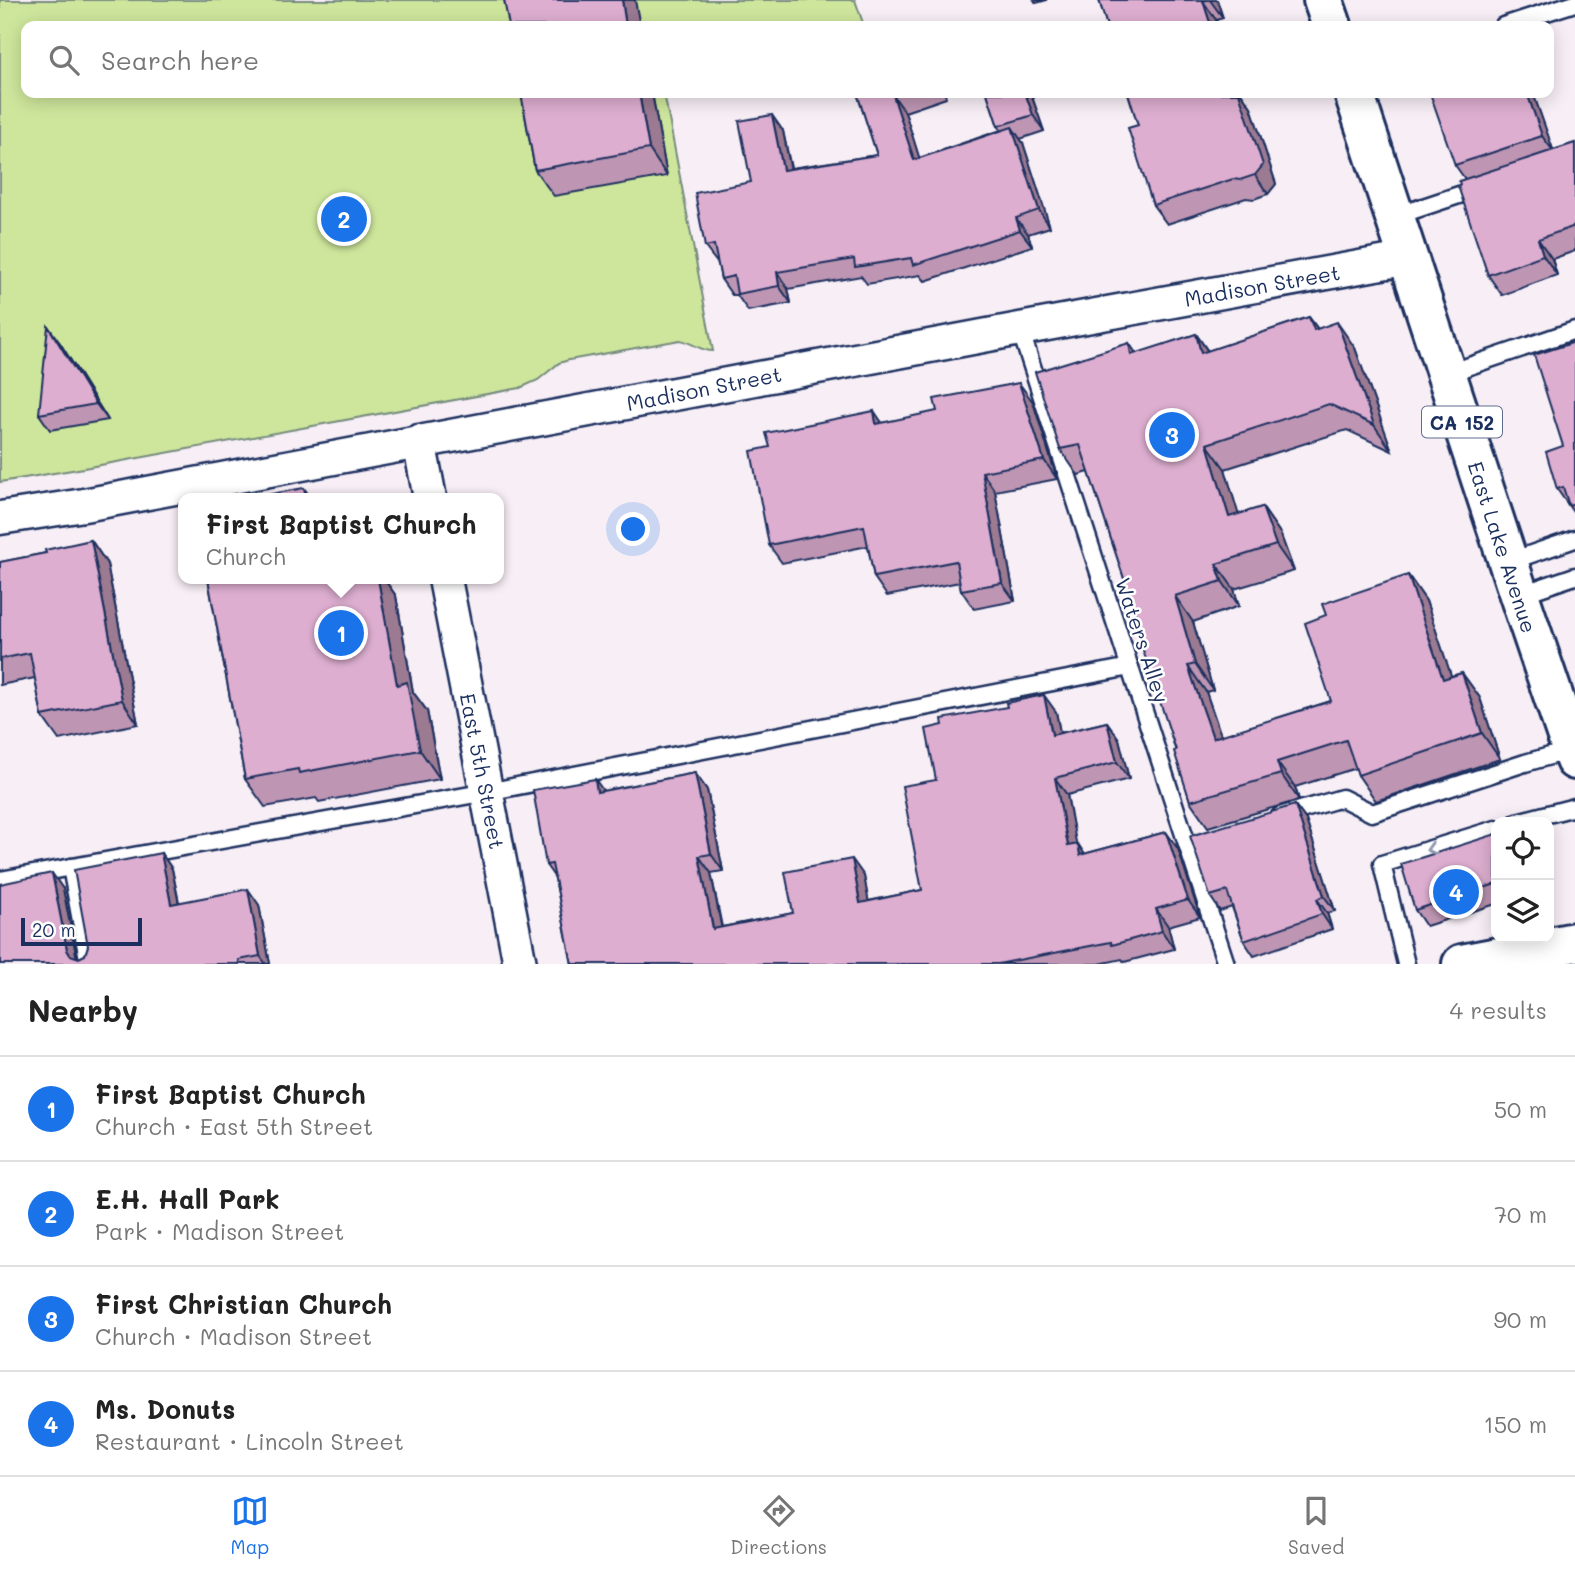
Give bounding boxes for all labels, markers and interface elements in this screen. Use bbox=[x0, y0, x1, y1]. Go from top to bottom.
search box bbox=[21, 21, 1554, 98]
icon: search bbox=[45, 41, 83, 79]
text: Search here bbox=[101, 43, 259, 77]
pin: 2 bbox=[321, 193, 367, 245]
street label: Madison Street bbox=[1182, 258, 1342, 312]
street label: Madison Street bbox=[624, 360, 784, 416]
road number: CA 152 bbox=[1422, 406, 1502, 438]
pin: 3 bbox=[1149, 409, 1195, 461]
street label: East Lake Avenue bbox=[1463, 458, 1543, 636]
popup bbox=[178, 493, 504, 584]
text: First Baptist Church bbox=[206, 507, 476, 541]
your location bbox=[616, 512, 650, 546]
text: Church bbox=[206, 541, 286, 571]
street label: Waters Alley bbox=[1110, 574, 1176, 706]
pin: 1 bbox=[318, 607, 364, 659]
street label: East 5th Street bbox=[455, 691, 511, 851]
map controls bbox=[1491, 817, 1554, 943]
button: locate bbox=[1491, 817, 1554, 880]
one-way arrow bbox=[1425, 841, 1438, 855]
pin: 4 bbox=[1433, 866, 1479, 918]
button: layers bbox=[1491, 880, 1554, 943]
scale bar bbox=[21, 915, 142, 947]
text: 20 m bbox=[32, 917, 76, 942]
text: Nearby bbox=[28, 990, 138, 1030]
text: 4 results bbox=[1450, 995, 1547, 1025]
text: First Baptist Church bbox=[95, 1077, 366, 1111]
text: 1 bbox=[46, 1094, 56, 1124]
text: 50 m bbox=[1494, 1094, 1547, 1124]
text: Church · East 5th Street bbox=[95, 1111, 373, 1141]
text: E.H. Hall Park bbox=[95, 1182, 280, 1216]
text: 2 bbox=[45, 1199, 57, 1229]
text: 70 m bbox=[1494, 1199, 1547, 1229]
text: Park · Madison Street bbox=[95, 1216, 344, 1246]
text: First Christian Church bbox=[95, 1287, 392, 1321]
text: 3 bbox=[44, 1304, 58, 1334]
text: 90 m bbox=[1494, 1304, 1547, 1334]
text: Church · Madison Street bbox=[95, 1321, 372, 1351]
text: Ms. Donuts bbox=[95, 1392, 235, 1426]
text: 4 bbox=[44, 1409, 58, 1439]
text: 150 m bbox=[1483, 1409, 1547, 1439]
text: Restaurant · Lincoln Street bbox=[95, 1426, 404, 1456]
tab: Map bbox=[231, 1492, 269, 1559]
tab: Directions bbox=[730, 1492, 827, 1559]
tab: Saved bbox=[1288, 1492, 1344, 1559]

